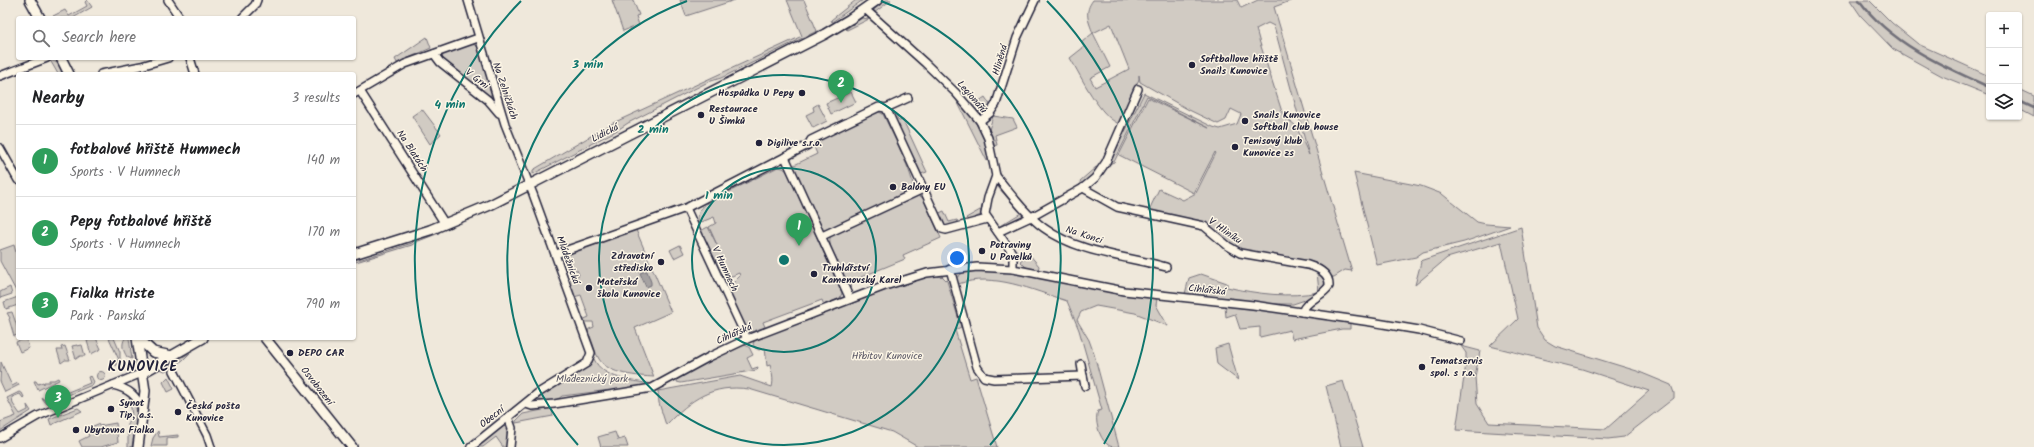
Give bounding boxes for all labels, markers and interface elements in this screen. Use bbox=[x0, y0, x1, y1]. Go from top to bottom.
map controls bbox=[1986, 12, 2022, 120]
button: + bbox=[1986, 12, 2022, 48]
search box bbox=[16, 16, 356, 60]
text: Search here bbox=[62, 26, 136, 50]
icon: search bbox=[30, 27, 52, 49]
street label: Hliněná bbox=[988, 42, 1012, 77]
button: − bbox=[1986, 48, 2022, 84]
place label: Softballove hřiště Snails Kunovice bbox=[1200, 51, 1278, 79]
text: 3 min bbox=[572, 55, 604, 74]
street label: Na Zelničkách bbox=[488, 60, 522, 122]
marker: Softballove hřiště Snails Kunovice bbox=[1187, 60, 1197, 70]
street label: V Grni bbox=[462, 65, 493, 94]
pin: 2 bbox=[828, 70, 854, 103]
street label: Legionářů bbox=[953, 77, 991, 117]
button: layers bbox=[1986, 84, 2022, 120]
text: Nearby bbox=[32, 85, 84, 112]
place label: Hospůdka U Pepy bbox=[718, 85, 795, 101]
text: 3 results bbox=[292, 88, 340, 109]
marker: Hospůdka U Pepy bbox=[797, 88, 807, 98]
text: 4 min bbox=[435, 95, 466, 114]
place label: Restaurace U Šimků bbox=[709, 101, 758, 129]
place label: Snails Kunovice Softball club house bbox=[1253, 107, 1339, 135]
marker: Restaurace U Šimků bbox=[696, 110, 706, 120]
marker: Snails Kunovice Softball club house bbox=[1240, 116, 1250, 126]
street label: Lidická bbox=[588, 119, 623, 147]
text: 2 min bbox=[637, 120, 669, 139]
street label: Na Blatách bbox=[392, 127, 432, 175]
place label: Tenisový klub Kunovice zs bbox=[1243, 133, 1302, 161]
place label: Digilive s.r.o. bbox=[767, 135, 822, 151]
text: fotbalové hřiště Humnech bbox=[70, 138, 240, 162]
marker: Digilive s.r.o. bbox=[754, 138, 764, 148]
marker: Tenisový klub Kunovice zs bbox=[1230, 142, 1240, 152]
text: 1 bbox=[43, 150, 47, 171]
text: 140 m bbox=[307, 150, 340, 171]
text: Sports · V Humnech bbox=[70, 162, 180, 183]
place label: Balóny EU bbox=[901, 179, 946, 195]
marker: Balóny EU bbox=[888, 182, 898, 192]
text: 1 min bbox=[705, 186, 733, 205]
text: Pepy fotbalové hřiště bbox=[70, 210, 211, 234]
pin: 1 bbox=[786, 213, 812, 246]
street label: V Hliníku bbox=[1205, 214, 1245, 249]
text: 2 bbox=[41, 222, 49, 243]
text: 170 m bbox=[308, 222, 340, 243]
street label: Na Konci bbox=[1063, 222, 1105, 249]
text: Sports · V Humnech bbox=[70, 234, 180, 255]
street label: Mládežnická bbox=[552, 234, 585, 288]
place label: Potraviny U Pavelků bbox=[990, 237, 1032, 265]
street label: V Humnech bbox=[708, 244, 742, 294]
marker: Potraviny U Pavelků bbox=[977, 246, 987, 256]
place label: Zdravotní středisko bbox=[611, 248, 655, 276]
your location bbox=[947, 248, 967, 268]
centre of rings bbox=[777, 253, 791, 267]
marker: Zdravotní středisko bbox=[656, 257, 666, 267]
place label: Truhlářství Kamenovský Karel bbox=[822, 260, 902, 288]
marker: Truhlářství Kamenovský Karel bbox=[809, 269, 819, 279]
place label: Mateřská škola Kunovice bbox=[597, 274, 660, 302]
street label: Cihlářská bbox=[1187, 280, 1228, 300]
text: Fialka Hriste bbox=[70, 282, 155, 306]
marker: Mateřská škola Kunovice bbox=[584, 283, 594, 293]
text: 3 bbox=[41, 294, 49, 315]
text: 790 m bbox=[306, 294, 340, 315]
text: Park · Panská bbox=[70, 306, 145, 327]
street label: Cihlářská bbox=[714, 318, 756, 349]
place label: DEPO CAR bbox=[298, 345, 344, 361]
marker: DEPO CAR bbox=[285, 348, 295, 358]
park label: Hřbitov Kunovice bbox=[852, 348, 923, 364]
place label: Tematservis spol. s r.o. bbox=[1430, 353, 1483, 381]
district label: KUNOVICE bbox=[108, 356, 178, 378]
marker: Tematservis spol. s r.o. bbox=[1417, 362, 1427, 372]
street label: Osvobození bbox=[297, 363, 338, 410]
park label: Mladeznický park bbox=[556, 371, 628, 387]
pin: 3 bbox=[45, 385, 71, 418]
place label: Synot Tip, a.s. bbox=[119, 395, 153, 423]
place label: Česká pošta Kunovice bbox=[186, 398, 240, 426]
street label: Obecní bbox=[476, 401, 509, 432]
marker: Synot Tip, a.s. bbox=[106, 404, 116, 414]
marker: Česká pošta Kunovice bbox=[173, 407, 183, 417]
place label: Ubytovna Fialka bbox=[84, 422, 154, 438]
marker: Ubytovna Fialka bbox=[71, 425, 81, 435]

